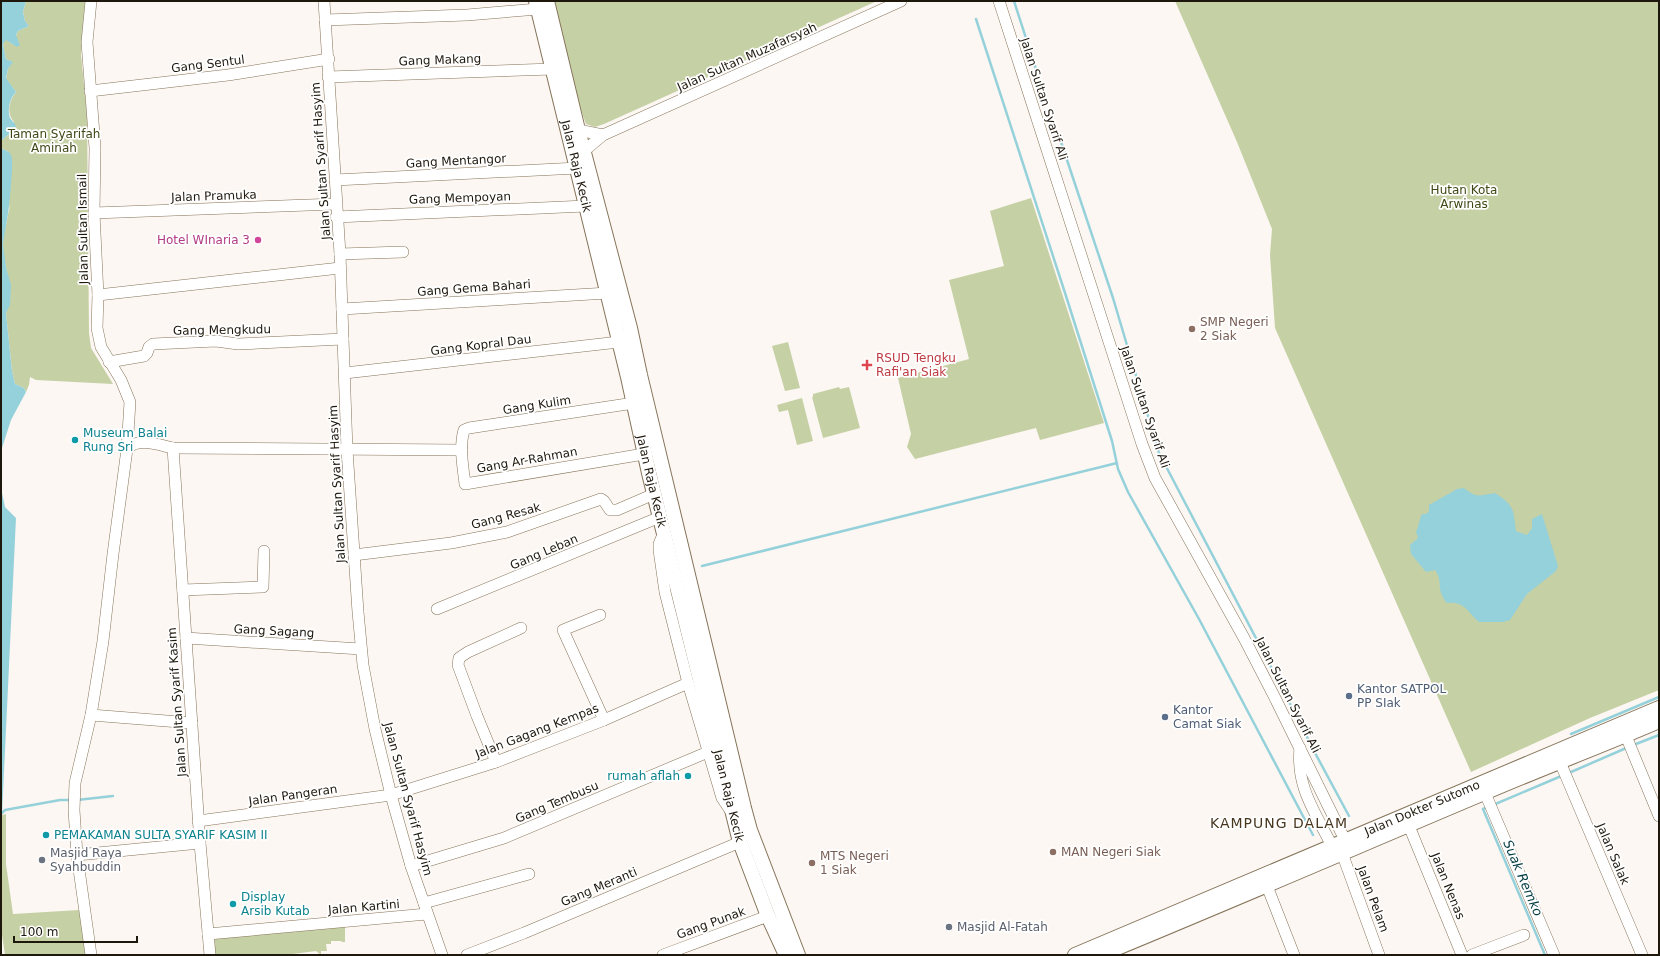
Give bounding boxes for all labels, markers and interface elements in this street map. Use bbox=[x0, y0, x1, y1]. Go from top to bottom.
street label: Jalan Sultan Muzafarsyah bbox=[674, 20, 819, 95]
street label: Jalan Sultan Syarif Ali bbox=[1017, 35, 1070, 162]
street label: Gang Makang bbox=[398, 52, 482, 68]
street label: Gang Sentul bbox=[170, 53, 246, 75]
street label: Jalan Sultan Syarif Hasyim bbox=[309, 82, 334, 241]
street label: Jalan Raja Kecik bbox=[558, 118, 594, 214]
park label: Taman Syarifah Aminah bbox=[7, 127, 100, 155]
street label: Gang Mentangor bbox=[405, 151, 507, 171]
street label: Jalan Sultan Ismail bbox=[75, 174, 91, 285]
park label: Hutan Kota Arwinas bbox=[1431, 183, 1497, 211]
street label: Jalan Pramuka bbox=[170, 188, 257, 205]
street label: Gang Mempoyan bbox=[409, 189, 511, 207]
place label: Hotel WInaria 3 bbox=[157, 233, 250, 247]
marker: Hotel WInaria 3 bbox=[253, 235, 263, 245]
street label: Gang Gema Bahari bbox=[417, 277, 531, 299]
place label: SMP Negeri 2 Siak bbox=[1200, 315, 1269, 343]
street label: Gang Mengkudu bbox=[173, 322, 271, 338]
marker: SMP Negeri 2 Siak bbox=[1187, 324, 1197, 334]
street label: Gang Kopral Dau bbox=[430, 332, 532, 358]
street label: Jalan Sultan Syarif Ali bbox=[1117, 343, 1173, 470]
place label: RSUD Tengku Rafi'an Siak bbox=[876, 351, 956, 379]
marker: RSUD Tengku Rafi'an Siak bbox=[861, 359, 873, 371]
street label: Gang Kulim bbox=[502, 393, 572, 417]
street label: Jalan Sultan Syarif Hasyim bbox=[326, 405, 348, 564]
place label: Museum Balai Rung Sri bbox=[83, 426, 167, 454]
street label: Jalan Raja Kecik bbox=[634, 433, 669, 529]
marker: Museum Balai Rung Sri bbox=[70, 435, 80, 445]
street label: Gang Ar-Rahman bbox=[476, 444, 578, 476]
street label: Gang Resak bbox=[470, 500, 542, 532]
street label: Gang Leban bbox=[508, 531, 580, 573]
street label: Gang Sagang bbox=[233, 622, 315, 640]
street label: Jalan Sultan Syarif Kasim bbox=[165, 627, 189, 778]
street label: Jalan Sultan Syarif Ali bbox=[1252, 634, 1323, 755]
place label: Kantor SATPOL PP SIak bbox=[1357, 682, 1447, 710]
marker: Kantor SATPOL PP SIak bbox=[1344, 691, 1354, 701]
street label: Jalan Gagang Kempas bbox=[472, 701, 601, 761]
place label: Kantor Camat Siak bbox=[1173, 703, 1242, 731]
marker: Kantor Camat Siak bbox=[1160, 712, 1170, 722]
street label: Jalan Sultan Syarif Hasyim bbox=[381, 720, 435, 877]
street label: Jalan Raja Kecik bbox=[710, 747, 747, 844]
place label: rumah aflah bbox=[607, 769, 680, 783]
marker: rumah aflah bbox=[683, 771, 693, 781]
street label: Gang Tembusu bbox=[513, 778, 601, 826]
street label: Jalan Dokter Sutomo bbox=[1362, 778, 1482, 839]
street label: Jalan Pangeran bbox=[247, 782, 338, 808]
district label: KAMPUNG DALAM bbox=[1210, 815, 1348, 831]
street label: Jalan Salak bbox=[1593, 820, 1632, 887]
place label: PEMAKAMAN SULTA SYARIF KASIM II bbox=[54, 828, 268, 842]
marker: PEMAKAMAN SULTA SYARIF KASIM II bbox=[41, 830, 51, 840]
water label: Suak Remko bbox=[1500, 838, 1546, 918]
place label: MAN Negeri Siak bbox=[1061, 845, 1161, 859]
place label: Masjid Raya Syahbuddin bbox=[50, 846, 122, 874]
marker: MAN Negeri Siak bbox=[1048, 847, 1058, 857]
place label: MTS Negeri 1 Siak bbox=[820, 849, 889, 877]
street label: Jalan Nenas bbox=[1428, 850, 1468, 921]
marker: Masjid Raya Syahbuddin bbox=[37, 855, 47, 865]
marker: MTS Negeri 1 Siak bbox=[807, 858, 817, 868]
street label: Jalan Pelam bbox=[1354, 863, 1391, 934]
street label: Gang Meranti bbox=[559, 865, 639, 909]
place label: Display Arsib Kutab bbox=[241, 890, 310, 918]
street label: Jalan Kartini bbox=[327, 897, 400, 917]
marker: Display Arsib Kutab bbox=[228, 899, 238, 909]
street label: Gang Punak bbox=[675, 904, 747, 942]
scale bar bbox=[14, 918, 137, 944]
place label: Masjid Al-Fatah bbox=[957, 920, 1048, 934]
marker: Masjid Al-Fatah bbox=[944, 922, 954, 932]
text: 100 m bbox=[20, 925, 58, 939]

